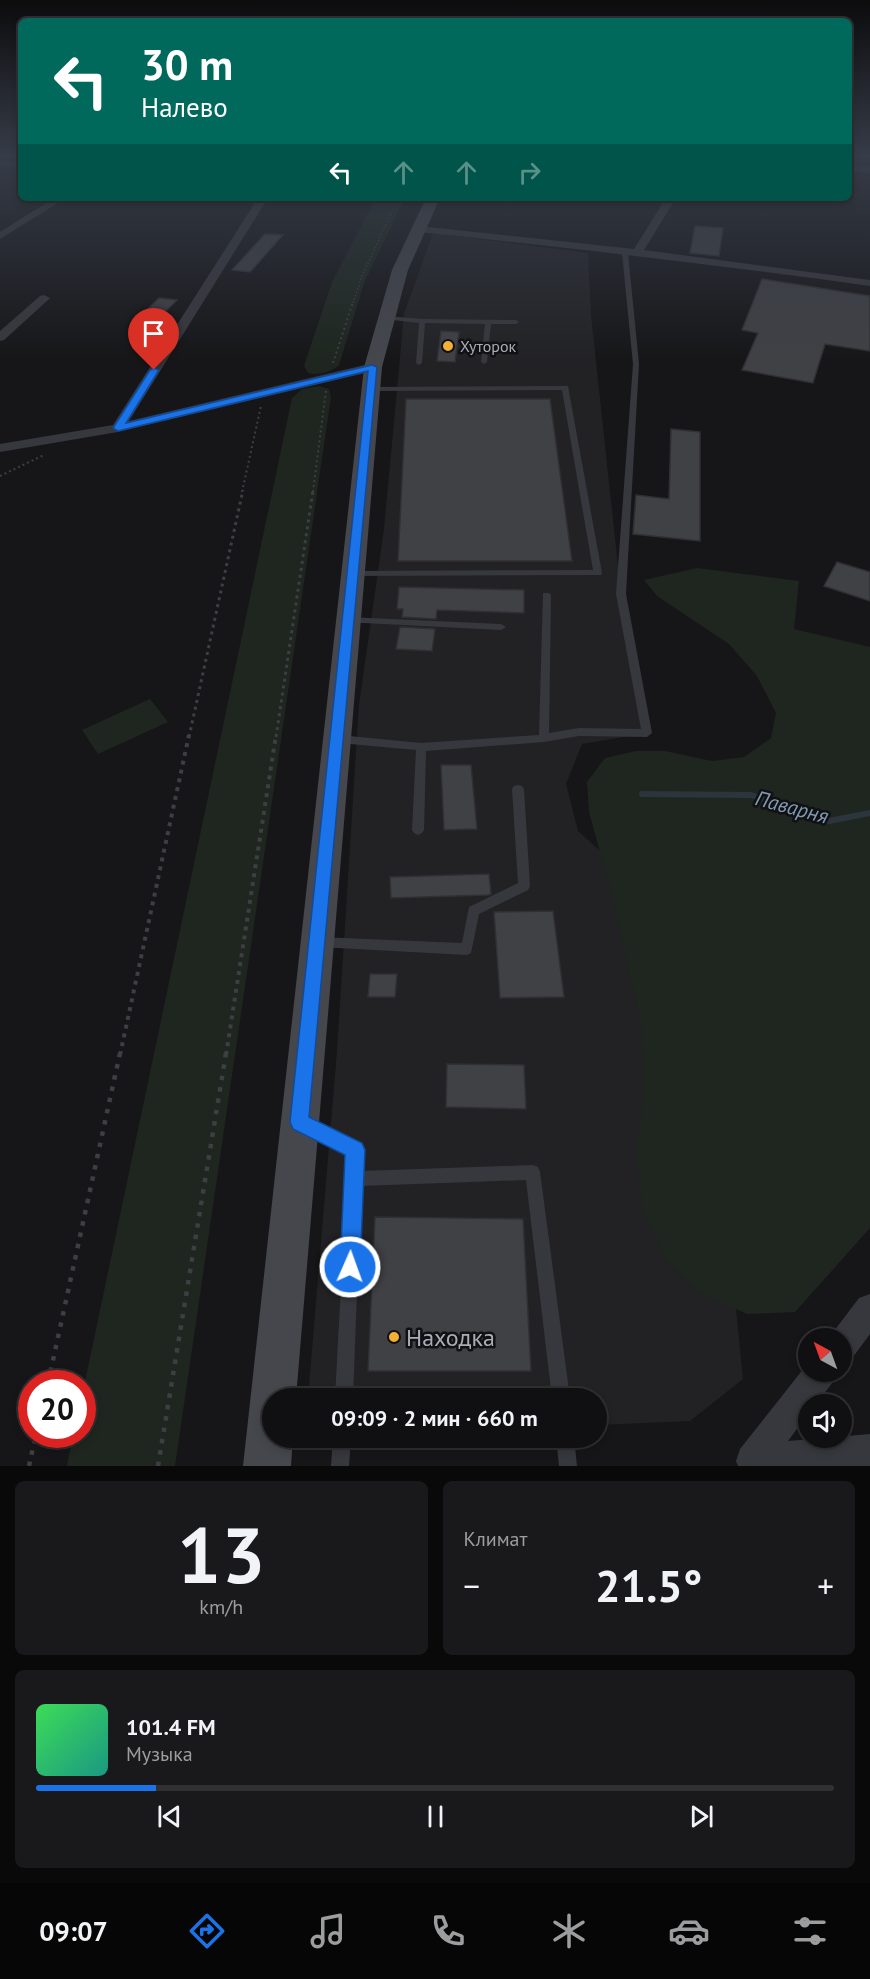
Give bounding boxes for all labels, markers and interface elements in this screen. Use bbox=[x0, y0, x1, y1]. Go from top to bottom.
text: 30 m bbox=[141, 37, 233, 92]
icon: left bbox=[42, 42, 120, 120]
text: Налево bbox=[141, 90, 228, 124]
icon: left bbox=[324, 156, 357, 189]
icon: ahead bbox=[387, 156, 420, 189]
icon: ahead bbox=[450, 156, 483, 189]
icon: right bbox=[513, 156, 546, 189]
pin bbox=[128, 308, 179, 370]
icon: arrive bbox=[137, 317, 170, 350]
place label: Хуторок bbox=[460, 336, 516, 356]
marker: Хуторок bbox=[441, 339, 455, 353]
water label: Паварня bbox=[752, 784, 832, 830]
position arrow bbox=[318, 1235, 382, 1299]
place label: Находка bbox=[406, 1322, 495, 1353]
north arrow bbox=[798, 1328, 852, 1382]
map controls bbox=[798, 1328, 852, 1448]
marker: Находка bbox=[387, 1330, 401, 1344]
speed limit sign: 20 bbox=[18, 1370, 96, 1448]
button: sound bbox=[798, 1394, 852, 1448]
text: 09:09 · 2 мин · 660 m bbox=[331, 1404, 538, 1432]
text: 13 bbox=[177, 1504, 265, 1605]
text: Климат bbox=[464, 1526, 527, 1552]
text: 21.5° bbox=[595, 1556, 702, 1614]
text: − bbox=[464, 1564, 480, 1607]
text: + bbox=[817, 1564, 834, 1607]
text: km/h bbox=[199, 1594, 243, 1620]
text: 101.4 FM bbox=[126, 1713, 216, 1741]
text: Музыка bbox=[126, 1741, 193, 1767]
icon: previous bbox=[153, 1800, 186, 1833]
icon: pause bbox=[419, 1800, 452, 1833]
icon: next bbox=[685, 1800, 718, 1833]
icon: directions bbox=[186, 1910, 228, 1952]
icon: music bbox=[307, 1910, 349, 1952]
icon: phone bbox=[427, 1910, 469, 1952]
icon: climate bbox=[548, 1910, 590, 1952]
icon: car bbox=[668, 1910, 710, 1952]
icon: filters bbox=[789, 1910, 831, 1952]
text: 09:07 bbox=[39, 1914, 108, 1948]

